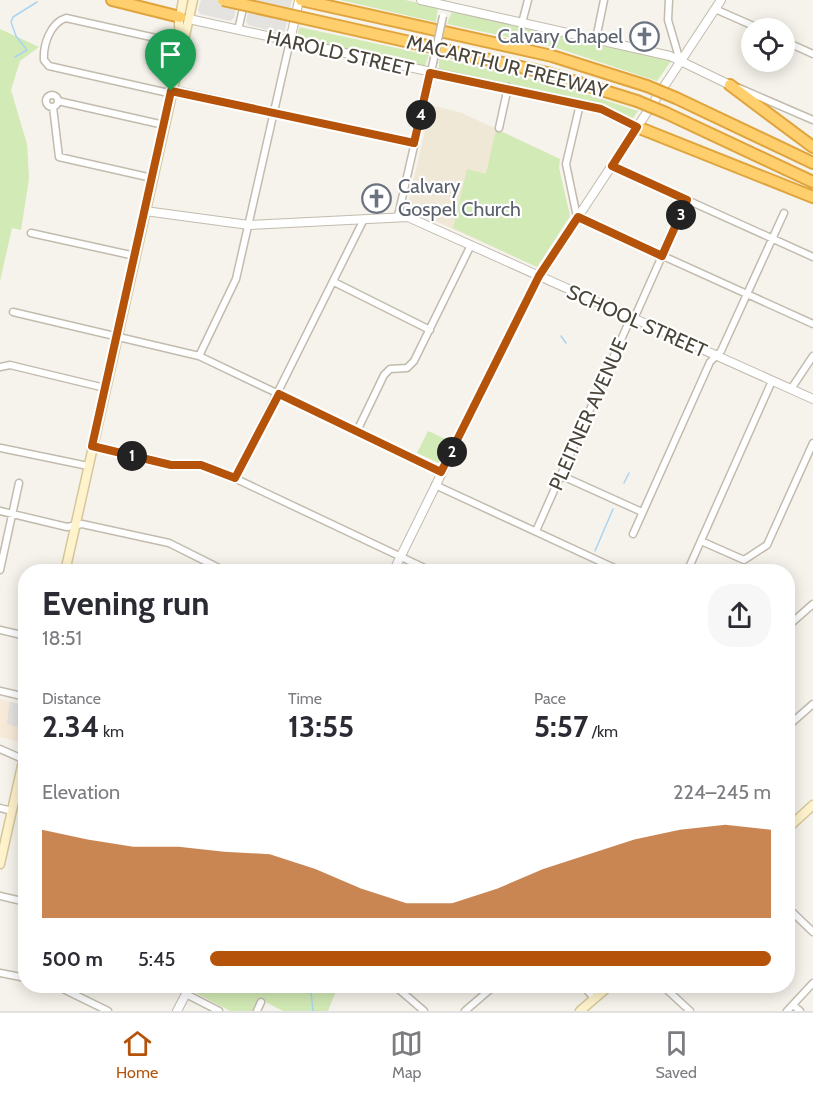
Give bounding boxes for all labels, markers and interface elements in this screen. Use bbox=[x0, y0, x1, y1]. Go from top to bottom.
map controls bbox=[741, 18, 795, 72]
button: locate bbox=[741, 18, 795, 72]
church icon: Calvary Chapel bbox=[628, 20, 660, 52]
street label: HAROLD STREET bbox=[264, 24, 416, 82]
place label: Calvary Chapel bbox=[497, 24, 623, 48]
pin bbox=[145, 29, 196, 91]
street label: MACARTHUR FREEWAY bbox=[404, 29, 610, 103]
icon: arrive bbox=[154, 38, 187, 71]
pin: 4 bbox=[406, 100, 436, 130]
text: 4 bbox=[416, 105, 426, 124]
place label: Calvary Gospel Church bbox=[398, 174, 521, 221]
church icon: Calvary Gospel Church bbox=[361, 182, 393, 214]
pin: 3 bbox=[666, 200, 696, 230]
text: 3 bbox=[677, 205, 685, 224]
street label: SCHOOL STREET bbox=[563, 279, 711, 363]
street label: PLEITNER AVENUE bbox=[544, 334, 632, 494]
pin: 2 bbox=[437, 437, 467, 467]
pin: 1 bbox=[117, 441, 147, 471]
text: 2 bbox=[448, 442, 456, 461]
text: 1 bbox=[129, 446, 135, 465]
text: Evening run bbox=[42, 583, 209, 623]
button: share bbox=[708, 584, 771, 647]
text: 18:51 bbox=[42, 626, 82, 650]
text: Distance bbox=[42, 689, 101, 708]
text: Time bbox=[288, 689, 322, 708]
text: Pace bbox=[534, 689, 566, 708]
text: 2.34 bbox=[42, 708, 99, 745]
text: 13:55 bbox=[288, 708, 354, 745]
text: 5:57 bbox=[534, 708, 588, 745]
text: km bbox=[99, 722, 124, 741]
text: /km bbox=[588, 722, 618, 741]
text: Elevation bbox=[42, 780, 120, 804]
text: 224–245 m bbox=[673, 780, 771, 804]
text: 500 m bbox=[42, 947, 103, 971]
text: 5:45 bbox=[138, 947, 175, 971]
tab: Home bbox=[116, 1027, 158, 1082]
tab: Map bbox=[390, 1027, 423, 1082]
tab: Saved bbox=[655, 1027, 697, 1082]

